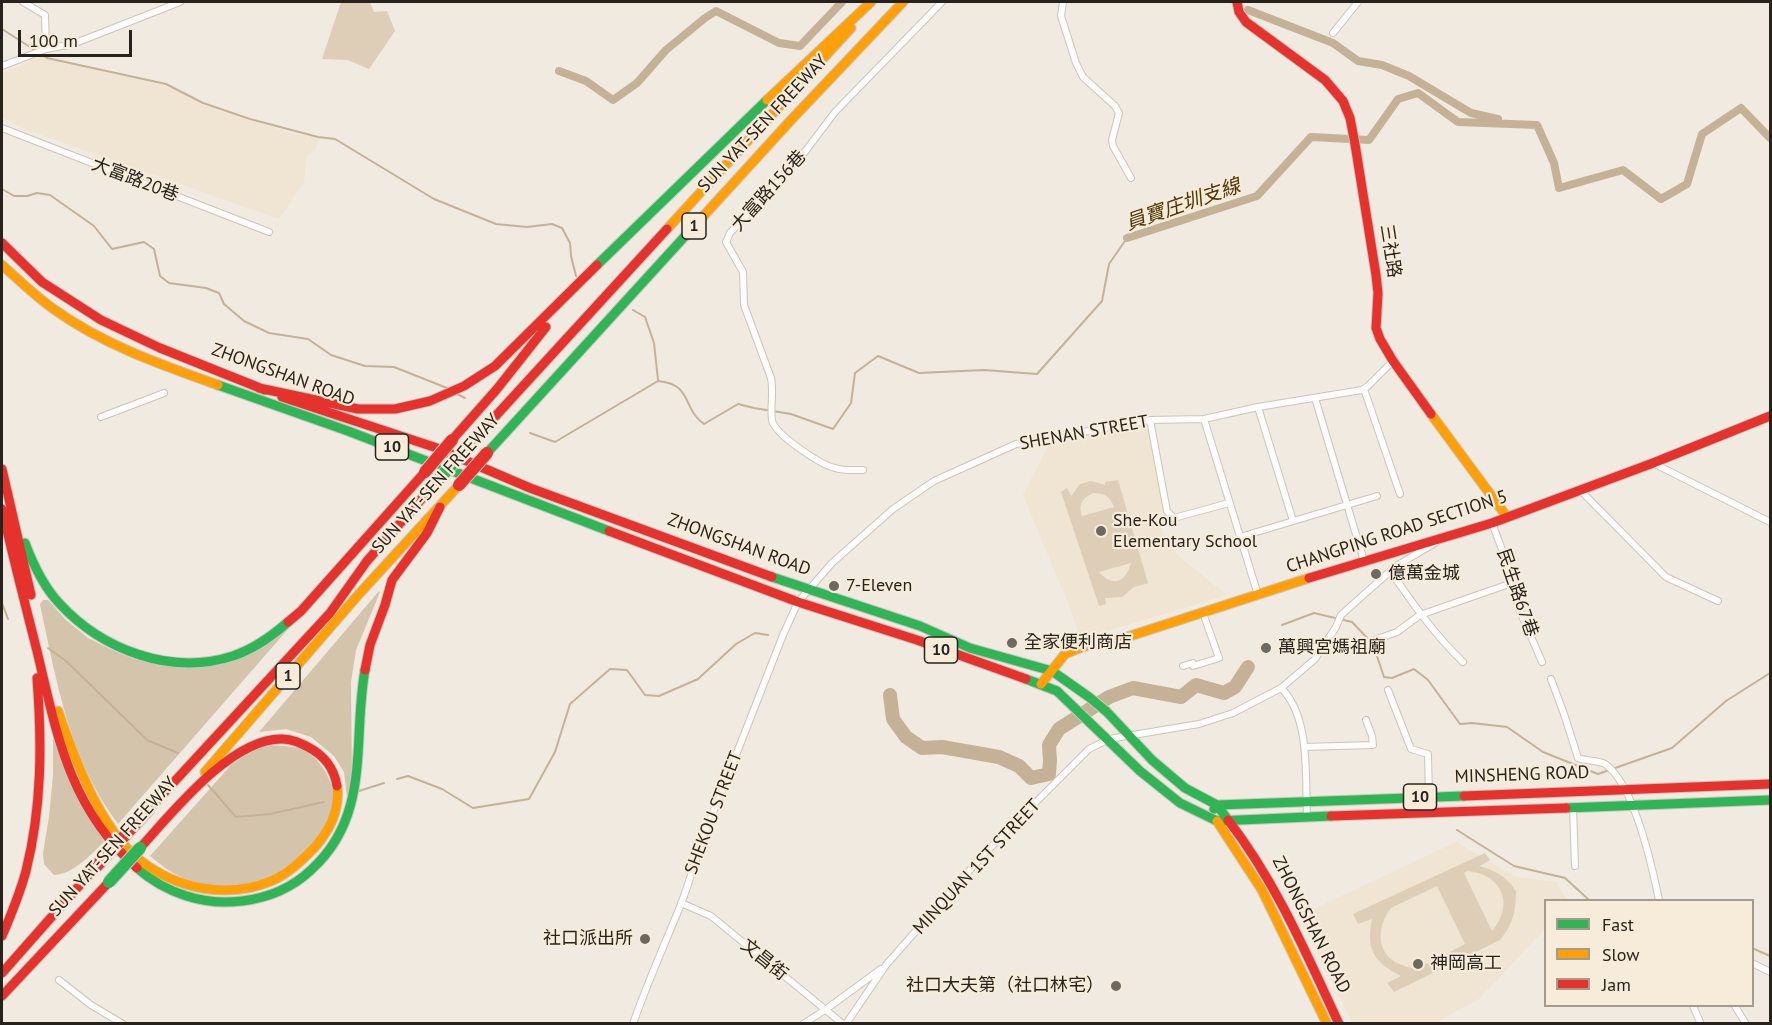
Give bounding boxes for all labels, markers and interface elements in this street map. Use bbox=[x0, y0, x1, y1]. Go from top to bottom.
scale bar bbox=[21, 18, 135, 56]
text: 100 m bbox=[29, 29, 78, 52]
street label: SUN YAT-SEN FREEWAY bbox=[694, 51, 832, 197]
street label: 大富路156巷 bbox=[727, 146, 811, 236]
street label: 大富路20巷 bbox=[88, 154, 182, 206]
water label: 員寶庄圳支線 bbox=[1122, 174, 1244, 236]
road number: 1 bbox=[682, 213, 706, 239]
street label: 三社路 bbox=[1375, 223, 1405, 279]
street label: ZHONGSHAN ROAD bbox=[209, 339, 357, 411]
street label: SUN YAT-SEN FREEWAY bbox=[368, 410, 504, 558]
street label: SHENAN STREET bbox=[1018, 411, 1150, 455]
road number: 10 bbox=[376, 434, 408, 460]
street label: CHANGPING ROAD SECTION 5 bbox=[1284, 486, 1510, 578]
street label: ZHONGSHAN ROAD bbox=[665, 509, 813, 581]
place label: She-Kou Elementary School bbox=[1113, 510, 1257, 552]
marker: She-Kou Elementary School bbox=[1094, 524, 1108, 538]
street label: 民生路67巷 bbox=[1492, 546, 1542, 640]
place label: 億萬金城 bbox=[1388, 563, 1460, 585]
marker: 億萬金城 bbox=[1369, 567, 1383, 581]
place label: 7-Eleven bbox=[846, 575, 912, 597]
marker: 7-Eleven bbox=[827, 579, 841, 593]
place label: 全家便利商店 bbox=[1024, 632, 1132, 654]
marker: 全家便利商店 bbox=[1005, 636, 1019, 650]
road number: 10 bbox=[924, 637, 958, 663]
place label: 萬興宮媽祖廟 bbox=[1278, 637, 1386, 659]
marker: 萬興宮媽祖廟 bbox=[1259, 641, 1273, 655]
road number: 1 bbox=[276, 663, 300, 689]
street label: SHEKOU STREET bbox=[681, 749, 747, 877]
street label: MINSHENG ROAD bbox=[1454, 762, 1590, 788]
street label: SUN YAT-SEN FREEWAY bbox=[45, 773, 181, 921]
road number: 10 bbox=[1404, 784, 1436, 810]
street label: MINQUAN 1ST STREET bbox=[909, 795, 1045, 939]
street label: ZHONGSHAN ROAD bbox=[1267, 853, 1355, 997]
legend bbox=[1544, 899, 1754, 1007]
text: Fast bbox=[1602, 913, 1634, 936]
place label: 社口派出所 bbox=[543, 928, 633, 950]
marker: 社口派出所 bbox=[638, 932, 652, 946]
street label: 文昌街 bbox=[736, 935, 792, 985]
text: Slow bbox=[1602, 943, 1640, 966]
place label: 神岡高工 bbox=[1430, 953, 1502, 975]
marker: 神岡高工 bbox=[1411, 957, 1425, 971]
text: Jam bbox=[1602, 973, 1631, 996]
place label: 社口大夫第（社口林宅） bbox=[906, 975, 1104, 997]
marker: 社口大夫第（社口林宅） bbox=[1109, 979, 1123, 993]

